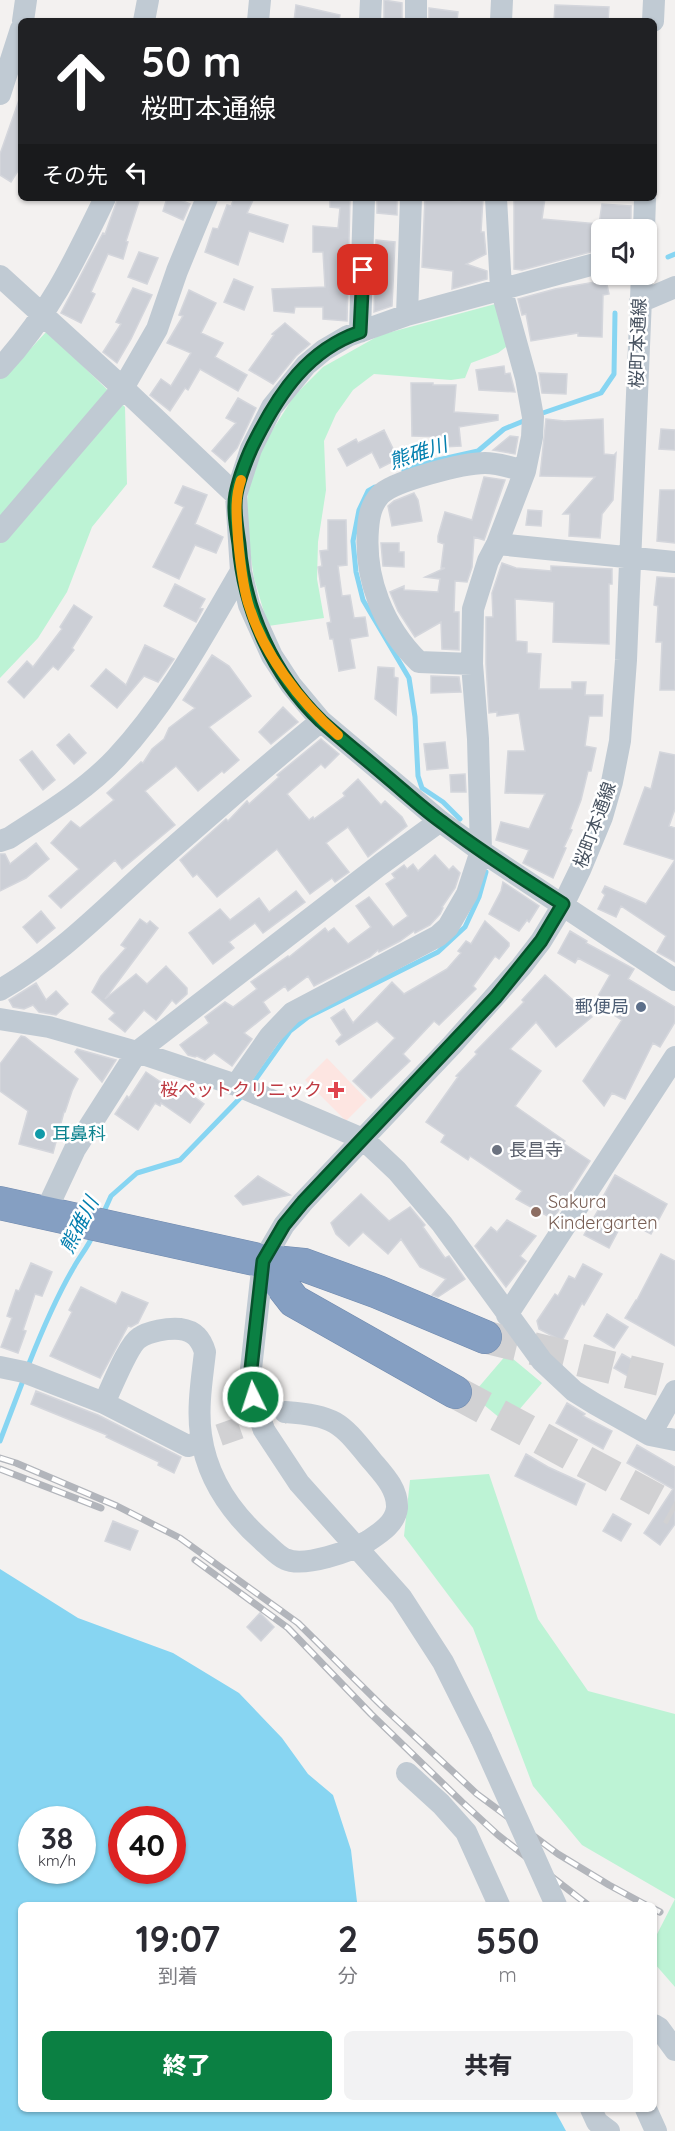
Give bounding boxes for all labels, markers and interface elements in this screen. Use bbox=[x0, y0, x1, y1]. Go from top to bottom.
text: 50 m bbox=[141, 35, 241, 88]
icon: ahead bbox=[42, 42, 120, 120]
text: 桜町本通線 bbox=[141, 91, 276, 125]
icon: left bbox=[120, 156, 153, 189]
text: その先 bbox=[42, 161, 108, 189]
map controls bbox=[591, 219, 657, 285]
button: sound bbox=[591, 219, 657, 285]
pin bbox=[337, 244, 388, 295]
icon: arrive bbox=[346, 253, 379, 286]
street label: 桜町本通線 bbox=[624, 298, 651, 388]
water label: 熊碓川 bbox=[385, 431, 452, 474]
street label: 桜町本通線 bbox=[568, 779, 621, 871]
place label: 郵便局 bbox=[575, 995, 629, 1018]
marker: 郵便局 bbox=[634, 1000, 648, 1014]
place label: 桜ペットクリニック bbox=[160, 1078, 322, 1101]
marker: 桜ペットクリニック bbox=[327, 1081, 345, 1099]
place label: 耳鼻科 bbox=[52, 1122, 106, 1145]
marker: 耳鼻科 bbox=[33, 1127, 47, 1141]
place label: 長昌寺 bbox=[509, 1138, 563, 1161]
marker: 長昌寺 bbox=[490, 1143, 504, 1157]
place label: Sakura Kindergarten bbox=[548, 1190, 658, 1234]
water label: 熊碓川 bbox=[54, 1191, 104, 1257]
marker: Sakura Kindergarten bbox=[529, 1205, 543, 1219]
position arrow bbox=[221, 1365, 285, 1429]
speed limit sign: 40 bbox=[108, 1806, 186, 1884]
text: 38 bbox=[41, 1819, 73, 1857]
text: km/h bbox=[38, 1851, 76, 1870]
text: 19:07 bbox=[136, 1916, 220, 1961]
text: 2 bbox=[338, 1916, 358, 1961]
text: 550 bbox=[476, 1918, 539, 1963]
text: m bbox=[499, 1962, 517, 1987]
text: 到着 bbox=[158, 1963, 198, 1988]
text: 分 bbox=[338, 1963, 358, 1988]
button: 終了 bbox=[42, 2031, 332, 2100]
button: 共有 bbox=[344, 2031, 633, 2100]

